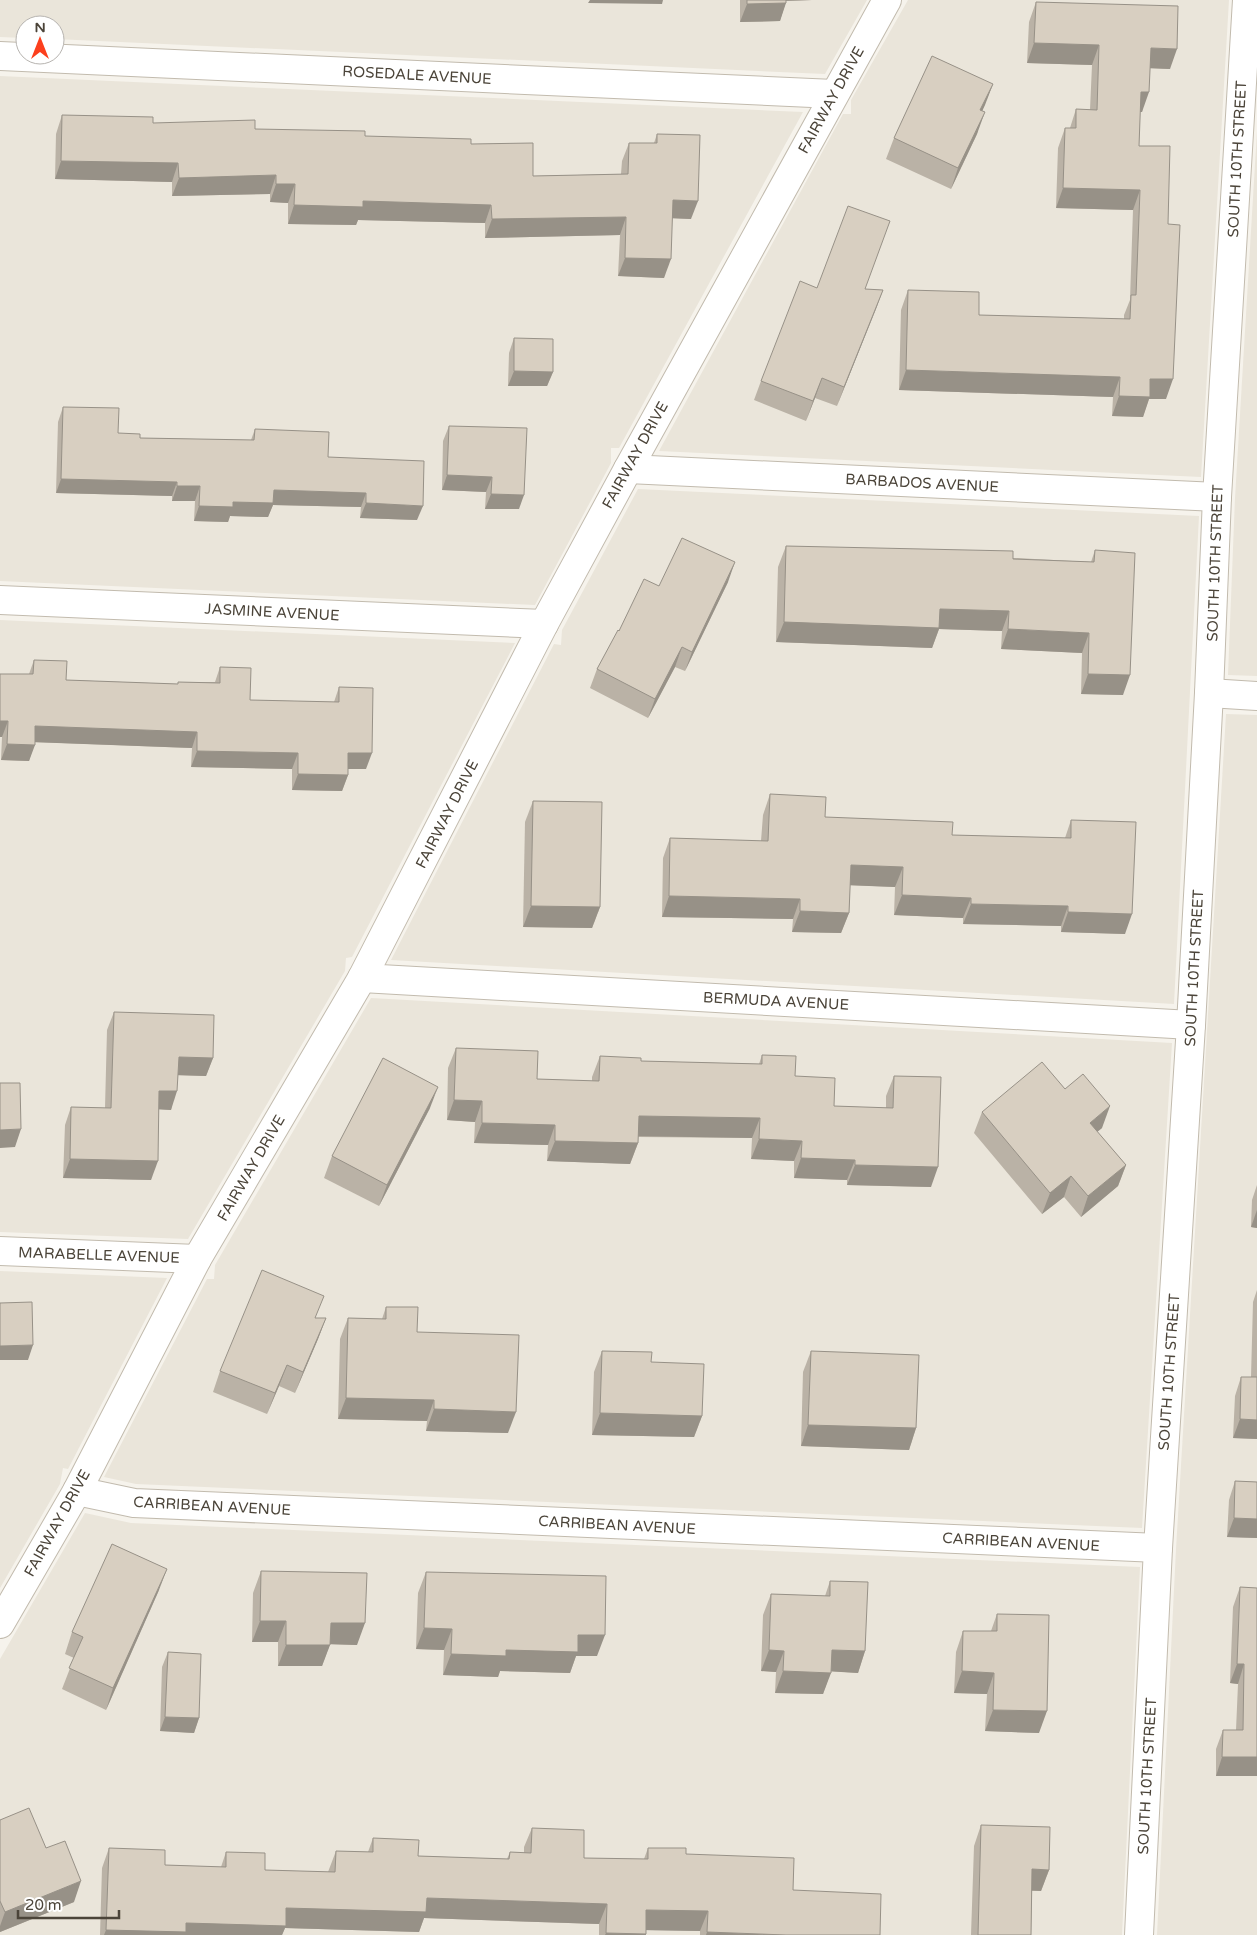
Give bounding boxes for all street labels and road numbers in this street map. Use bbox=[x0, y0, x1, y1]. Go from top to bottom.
street label: FAIRWAY DRIVE bbox=[794, 43, 868, 157]
street label: ROSEDALE AVENUE bbox=[342, 62, 492, 88]
street label: SOUTH 10TH STREET bbox=[1224, 80, 1250, 238]
street label: FAIRWAY DRIVE bbox=[598, 398, 672, 512]
street label: BARBADOS AVENUE bbox=[845, 470, 999, 496]
street label: SOUTH 10TH STREET bbox=[1203, 484, 1227, 642]
street label: JASMINE AVENUE bbox=[204, 599, 340, 625]
street label: FAIRWAY DRIVE bbox=[412, 757, 482, 871]
street label: SOUTH 10TH STREET bbox=[1181, 889, 1207, 1047]
street label: BERMUDA AVENUE bbox=[703, 988, 849, 1014]
street label: FAIRWAY DRIVE bbox=[213, 1112, 289, 1224]
street label: MARABELLE AVENUE bbox=[18, 1243, 180, 1267]
street label: SOUTH 10TH STREET bbox=[1155, 1293, 1183, 1451]
street label: FAIRWAY DRIVE bbox=[20, 1466, 94, 1580]
street label: CARRIBEAN AVENUE bbox=[133, 1493, 291, 1519]
street label: CARRIBEAN AVENUE bbox=[538, 1512, 696, 1538]
street label: CARRIBEAN AVENUE bbox=[942, 1529, 1100, 1555]
street label: SOUTH 10TH STREET bbox=[1134, 1697, 1160, 1855]

